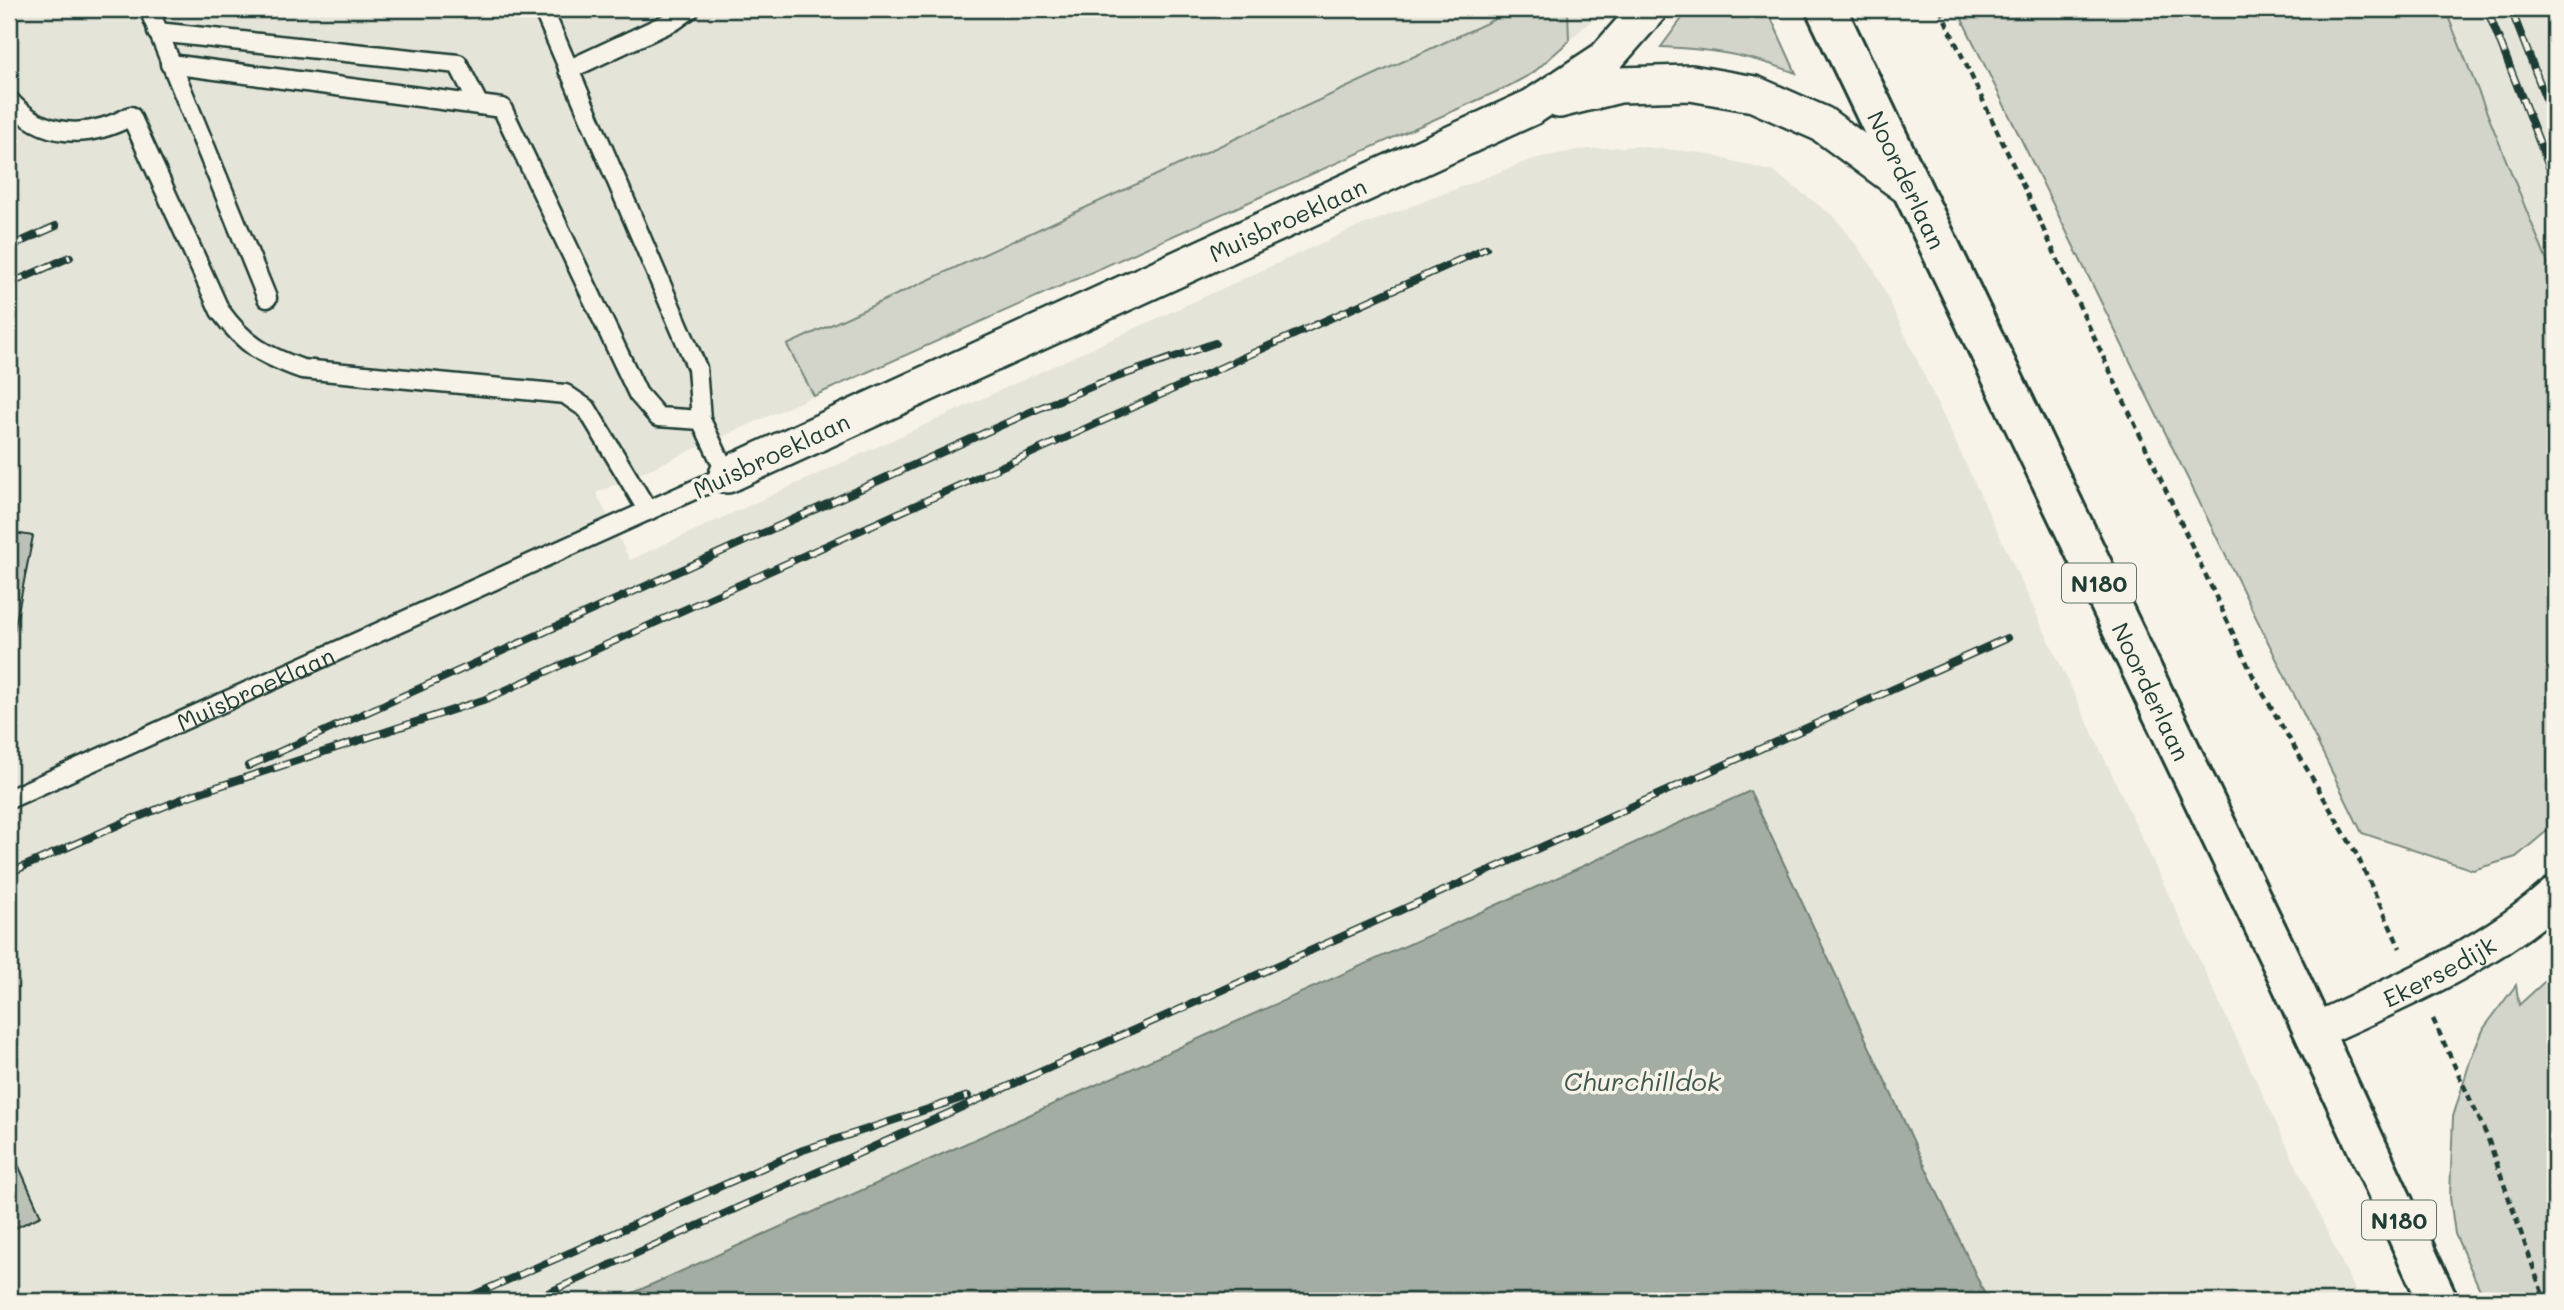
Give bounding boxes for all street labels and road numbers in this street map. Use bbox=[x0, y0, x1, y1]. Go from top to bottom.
street label: Noorderlaan bbox=[1861, 105, 1954, 254]
street label: Muisbroeklaan bbox=[1204, 170, 1371, 268]
street label: Muisbroeklaan bbox=[688, 405, 854, 505]
road number: N180 bbox=[2062, 564, 2136, 603]
street label: Noorderlaan bbox=[2106, 617, 2198, 765]
street label: Muisbroeklaan bbox=[171, 639, 339, 737]
street label: Ekersedijk bbox=[2378, 928, 2501, 1013]
road number: N180 bbox=[2362, 1200, 2436, 1240]

